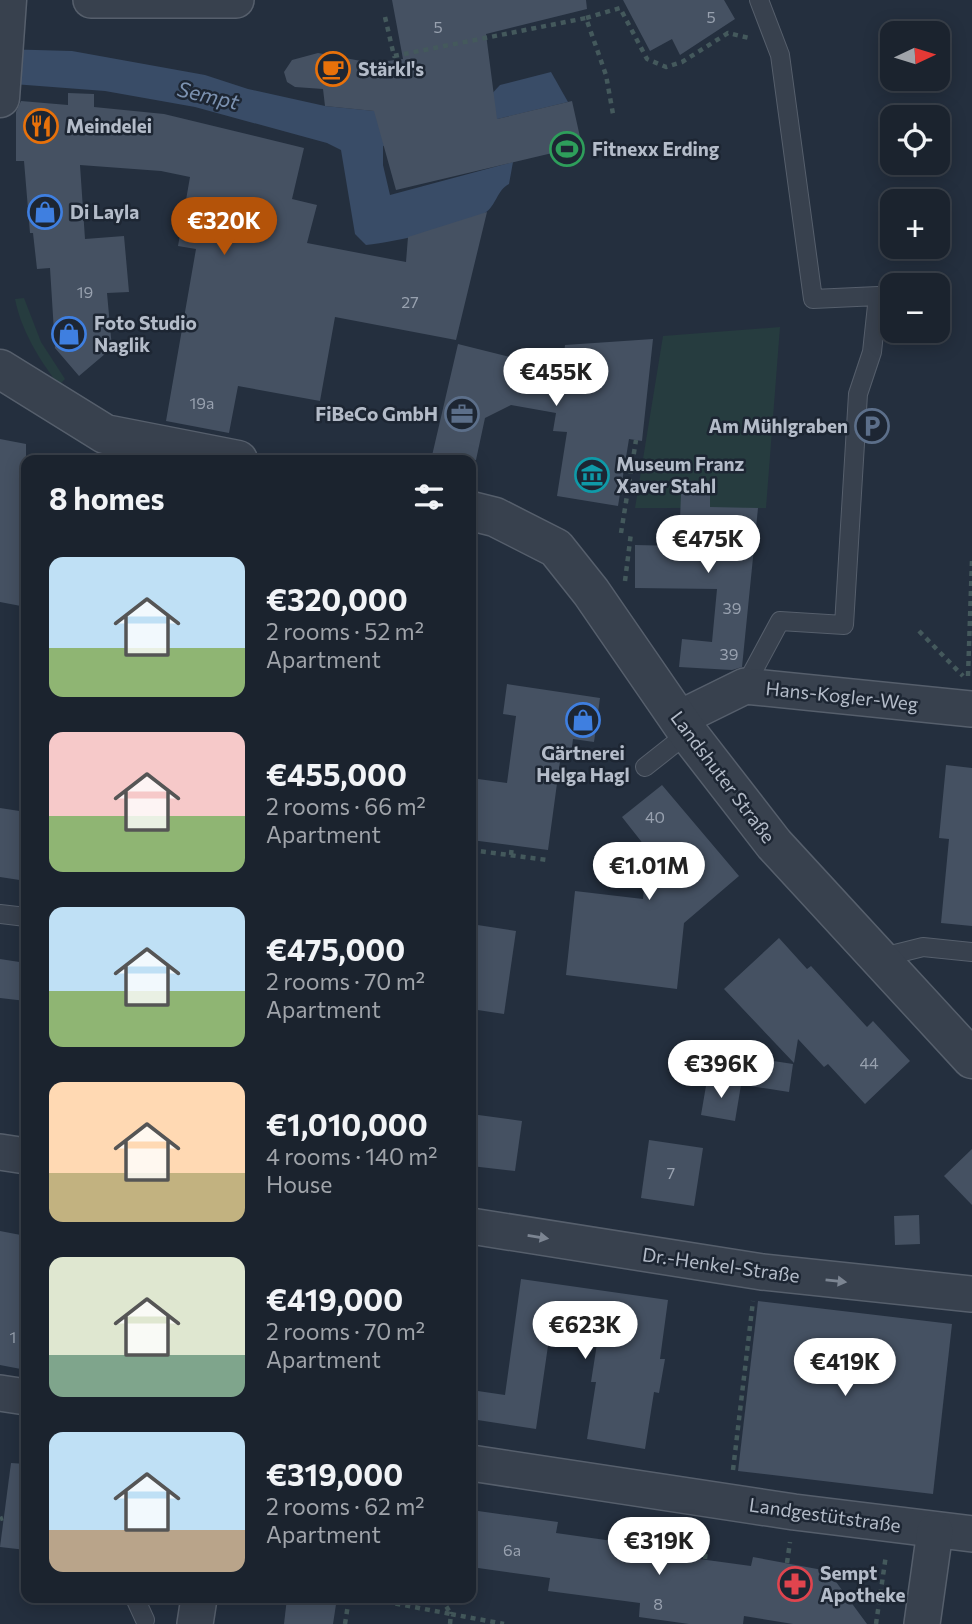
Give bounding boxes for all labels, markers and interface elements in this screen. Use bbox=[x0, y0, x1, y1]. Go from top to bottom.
house number: 5 bbox=[706, 7, 716, 26]
house number: 5 bbox=[433, 17, 443, 36]
north arrow bbox=[880, 21, 950, 91]
map controls bbox=[880, 21, 950, 343]
cafe icon: Stärkl's bbox=[314, 50, 352, 88]
place label: Stärkl's bbox=[358, 57, 424, 80]
water label: Sempt bbox=[175, 75, 242, 114]
button: locate bbox=[880, 105, 950, 175]
restaurant icon: Meindelei bbox=[22, 107, 60, 145]
place label: Meindelei bbox=[66, 114, 152, 137]
sports icon: Fitnexx Erding bbox=[548, 130, 586, 168]
place label: Fitnexx Erding bbox=[592, 137, 720, 160]
button: + bbox=[880, 189, 950, 259]
shop icon: Di Layla bbox=[26, 193, 64, 231]
pin: €320K bbox=[175, 198, 273, 257]
place label: Di Layla bbox=[70, 200, 139, 223]
text: €320K bbox=[187, 206, 261, 234]
button: − bbox=[880, 273, 950, 343]
house number: 19 bbox=[77, 282, 93, 301]
house number: 27 bbox=[401, 292, 419, 311]
place label: Foto Studio Naglik bbox=[94, 311, 197, 356]
shop icon: Foto Studio Naglik bbox=[50, 315, 88, 353]
pin: €455K bbox=[507, 348, 605, 408]
text: €455K bbox=[519, 357, 593, 385]
house number: 19a bbox=[190, 393, 214, 412]
office icon: FiBeCo GmbH bbox=[443, 395, 481, 433]
place label: FiBeCo GmbH bbox=[315, 402, 438, 425]
parking icon: Am Mühlgraben bbox=[853, 407, 891, 445]
place label: Am Mühlgraben bbox=[709, 414, 848, 437]
place label: Museum Franz Xaver Stahl bbox=[616, 452, 744, 497]
museum icon: Museum Franz Xaver Stahl bbox=[573, 456, 611, 494]
icon: filters bbox=[410, 478, 448, 516]
text: 8 homes bbox=[49, 479, 165, 516]
pin: €475K bbox=[659, 516, 757, 575]
text: €475K bbox=[672, 524, 744, 552]
text: €320,000 bbox=[266, 580, 408, 617]
icon: home bbox=[105, 585, 189, 669]
house number: 39 bbox=[723, 598, 741, 617]
text: 2 rooms · 52 m² bbox=[266, 617, 424, 645]
house number: 39 bbox=[720, 644, 738, 663]
text: Apartment bbox=[266, 645, 381, 673]
street label: Hans-Kogler-Weg bbox=[765, 676, 919, 715]
shop icon: Gärtnerei Helga Hagl bbox=[564, 701, 602, 739]
street label: Landshuter Straße bbox=[666, 706, 781, 847]
place label: Gärtnerei Helga Hagl bbox=[536, 741, 630, 786]
text: €455,000 bbox=[266, 755, 407, 792]
icon: home bbox=[105, 760, 189, 844]
text: 2 rooms · 66 m² bbox=[266, 792, 426, 820]
house number: 40 bbox=[645, 807, 665, 826]
text: Apartment bbox=[266, 820, 381, 848]
pin: €1.01M bbox=[592, 842, 706, 902]
text: €1.01M bbox=[609, 851, 689, 879]
text: €475,000 bbox=[266, 930, 405, 967]
icon: home bbox=[105, 935, 189, 1019]
text: 2 rooms · 70 m² bbox=[266, 967, 425, 995]
text: Apartment bbox=[266, 995, 381, 1023]
pin: €396K bbox=[672, 1040, 770, 1100]
text: €396K bbox=[684, 1049, 758, 1077]
house number: 44 bbox=[859, 1053, 879, 1072]
text: €1,010,000 bbox=[266, 1105, 428, 1142]
icon: home bbox=[105, 1110, 189, 1194]
text: 4 rooms · 140 m² bbox=[266, 1142, 438, 1170]
house number: 7 bbox=[667, 1163, 675, 1182]
text: House bbox=[266, 1170, 332, 1198]
one-way arrow bbox=[527, 1232, 549, 1243]
street label: Dr.-Henkel-Straße bbox=[641, 1242, 801, 1287]
one-way arrow bbox=[825, 1275, 847, 1286]
text: €419,000 bbox=[266, 1280, 403, 1317]
icon: home bbox=[105, 1285, 189, 1369]
pin: €623K bbox=[536, 1302, 634, 1361]
text: €623K bbox=[549, 1310, 621, 1338]
text: 2 rooms · 70 m² bbox=[266, 1317, 425, 1345]
house number: 1 bbox=[10, 1327, 16, 1346]
pin: €419K bbox=[796, 1338, 894, 1398]
text: Apartment bbox=[266, 1345, 381, 1373]
text: €419K bbox=[810, 1347, 880, 1375]
text: €319,000 bbox=[266, 1455, 403, 1492]
icon: home bbox=[105, 1460, 189, 1544]
text: 2 rooms · 62 m² bbox=[266, 1492, 425, 1520]
street label: Landgestütstraße bbox=[748, 1492, 902, 1537]
pin: €319K bbox=[610, 1518, 708, 1577]
text: Apartment bbox=[266, 1520, 381, 1548]
text: €319K bbox=[624, 1526, 694, 1554]
house number: 6a bbox=[503, 1540, 521, 1559]
place label: Sempt Apotheke bbox=[820, 1561, 906, 1606]
pharmacy icon: Sempt Apotheke bbox=[776, 1565, 814, 1603]
house number: 8 bbox=[653, 1594, 663, 1613]

